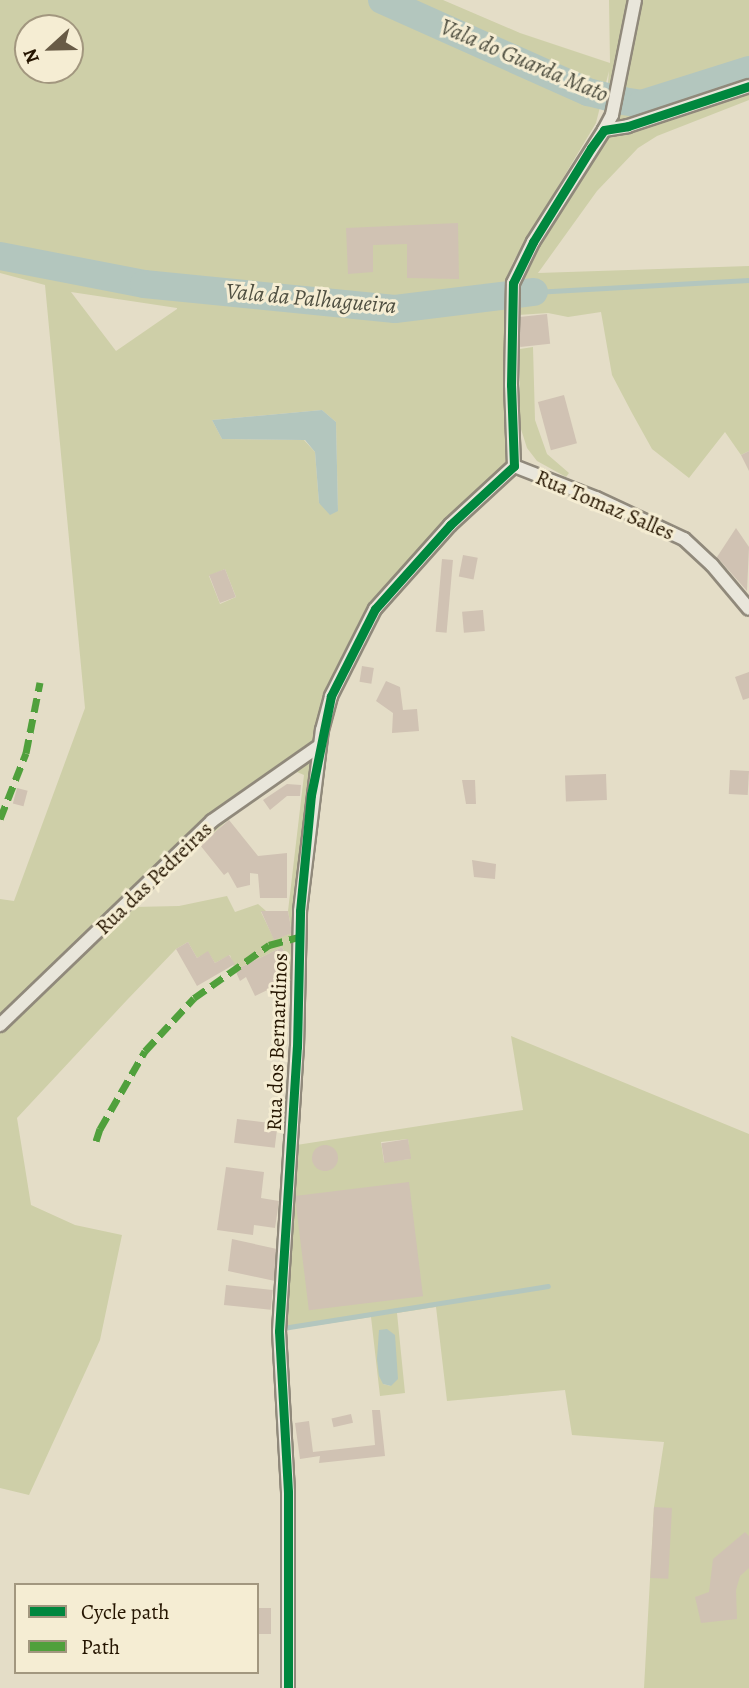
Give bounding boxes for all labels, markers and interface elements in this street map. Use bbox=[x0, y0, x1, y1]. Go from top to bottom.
water label: Vala do Guarda Mato bbox=[436, 13, 612, 109]
north arrow bbox=[14, 14, 84, 84]
text: N bbox=[17, 45, 46, 67]
water label: Vala da Palhagueira bbox=[225, 278, 397, 320]
street label: Rua Tomaz Salles bbox=[532, 465, 678, 545]
street label: Rua das Pedreiras bbox=[91, 816, 217, 940]
street label: Rua dos Bernardinos bbox=[261, 952, 293, 1132]
legend bbox=[14, 1583, 259, 1674]
text: Cycle path bbox=[81, 1598, 170, 1626]
text: Path bbox=[81, 1633, 120, 1661]

